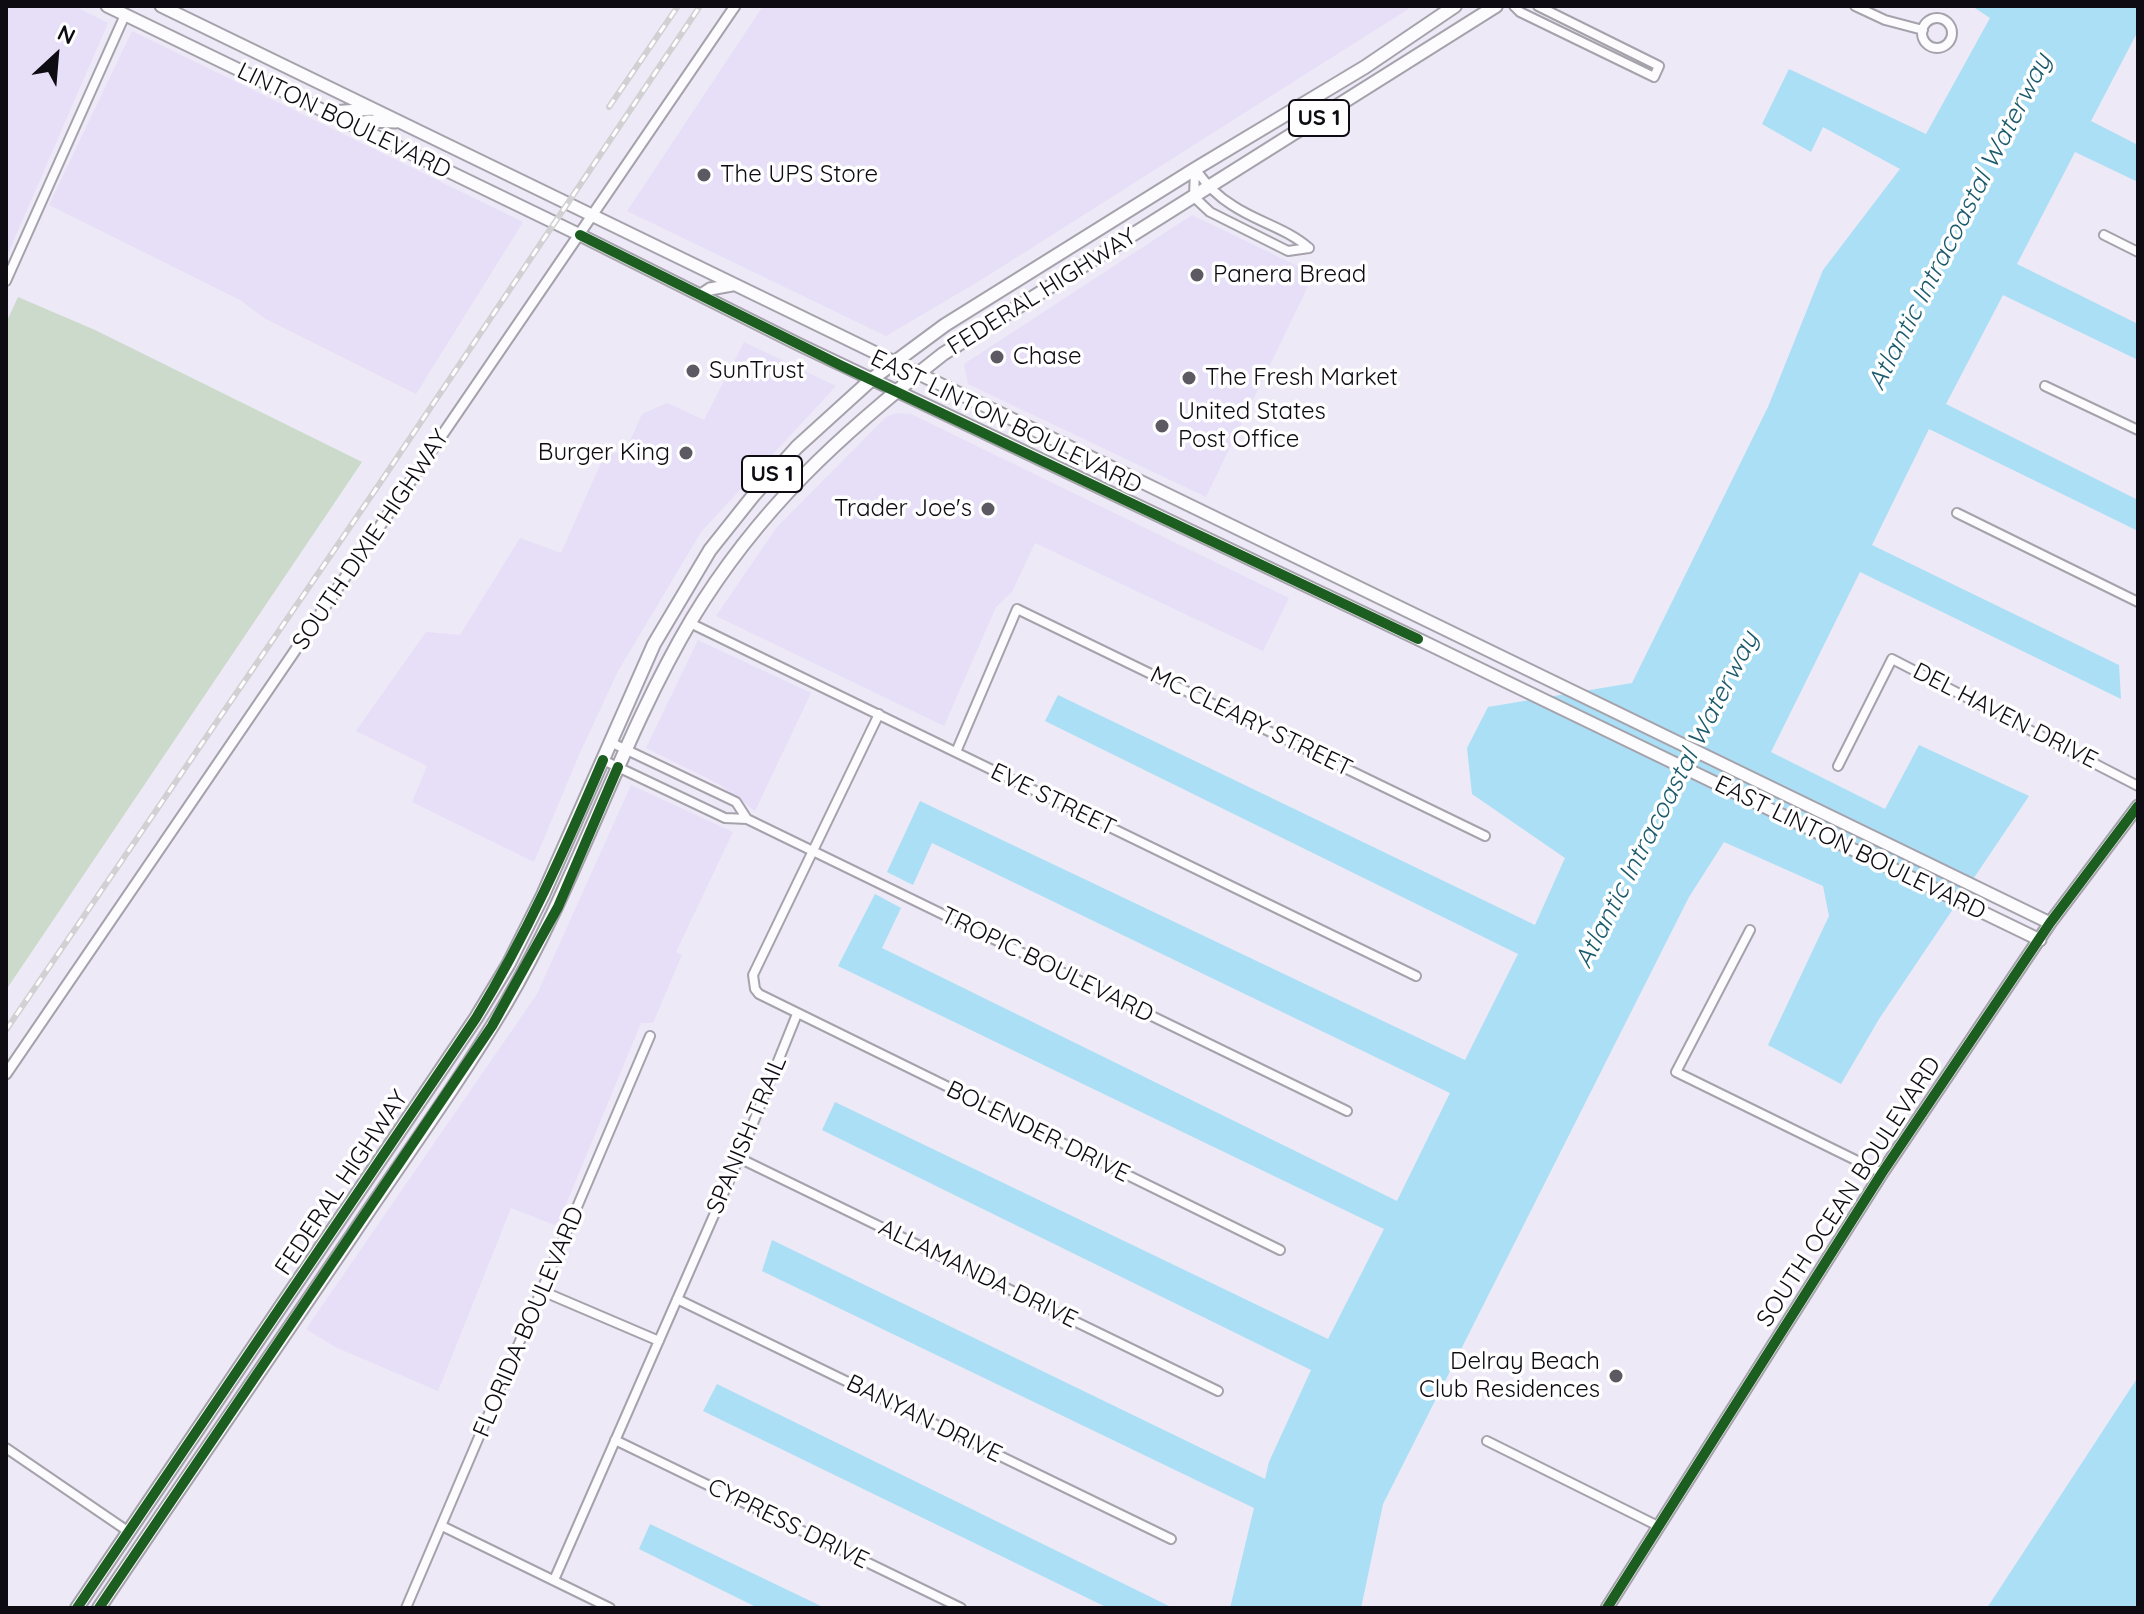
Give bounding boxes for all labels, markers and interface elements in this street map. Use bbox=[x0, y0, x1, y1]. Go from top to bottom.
north arrow bbox=[16, 16, 96, 96]
text: N bbox=[53, 18, 80, 51]
water label: Atlantic Intracoastal Waterway bbox=[1861, 49, 2059, 395]
street label: LINTON BOULEVARD bbox=[232, 57, 456, 185]
road number: US 1 bbox=[1289, 100, 1349, 136]
place label: The UPS Store bbox=[720, 161, 878, 189]
marker: The UPS Store bbox=[695, 166, 713, 184]
street label: FEDERAL HIGHWAY bbox=[942, 222, 1142, 362]
place label: Panera Bread bbox=[1213, 261, 1366, 289]
marker: Panera Bread bbox=[1188, 266, 1206, 284]
place label: Chase bbox=[1013, 343, 1082, 371]
street label: EAST LINTON BOULEVARD bbox=[866, 344, 1146, 500]
marker: Chase bbox=[988, 348, 1006, 366]
place label: SunTrust bbox=[709, 357, 805, 385]
marker: SunTrust bbox=[684, 362, 702, 380]
place label: The Fresh Market bbox=[1205, 364, 1398, 392]
marker: The Fresh Market bbox=[1180, 369, 1198, 387]
place label: United States Post Office bbox=[1178, 398, 1326, 454]
marker: United States Post Office bbox=[1153, 417, 1171, 435]
street label: SOUTH DIXIE HIGHWAY bbox=[287, 425, 455, 655]
place label: Burger King bbox=[538, 439, 670, 467]
marker: Burger King bbox=[677, 444, 695, 462]
road number: US 1 bbox=[742, 456, 802, 492]
place label: Trader Joe's bbox=[834, 495, 972, 523]
marker: Trader Joe's bbox=[979, 500, 997, 518]
water label: Atlantic Intracoastal Waterway bbox=[1568, 627, 1766, 973]
street label: DEL HAVEN DRIVE bbox=[1908, 657, 2102, 775]
street label: MC CLEARY STREET bbox=[1145, 661, 1357, 783]
street label: EVE STREET bbox=[986, 757, 1120, 843]
street label: EAST LINTON BOULEVARD bbox=[1710, 770, 1990, 926]
street label: TROPIC BOULEVARD bbox=[936, 901, 1158, 1029]
street label: SPANISH TRAIL bbox=[701, 1052, 793, 1218]
street label: SOUTH OCEAN BOULEVARD bbox=[1751, 1052, 1947, 1332]
street label: BOLENDER DRIVE bbox=[942, 1075, 1134, 1189]
street label: FEDERAL HIGHWAY bbox=[269, 1085, 415, 1281]
street label: FLORIDA BOULEVARD bbox=[467, 1203, 591, 1441]
street label: ALLAMANDA DRIVE bbox=[874, 1213, 1082, 1335]
place label: Delray Beach Club Residences bbox=[1419, 1348, 1600, 1404]
marker: Delray Beach Club Residences bbox=[1607, 1367, 1625, 1385]
street label: BANYAN DRIVE bbox=[842, 1369, 1006, 1469]
street label: CYPRESS DRIVE bbox=[703, 1473, 873, 1575]

